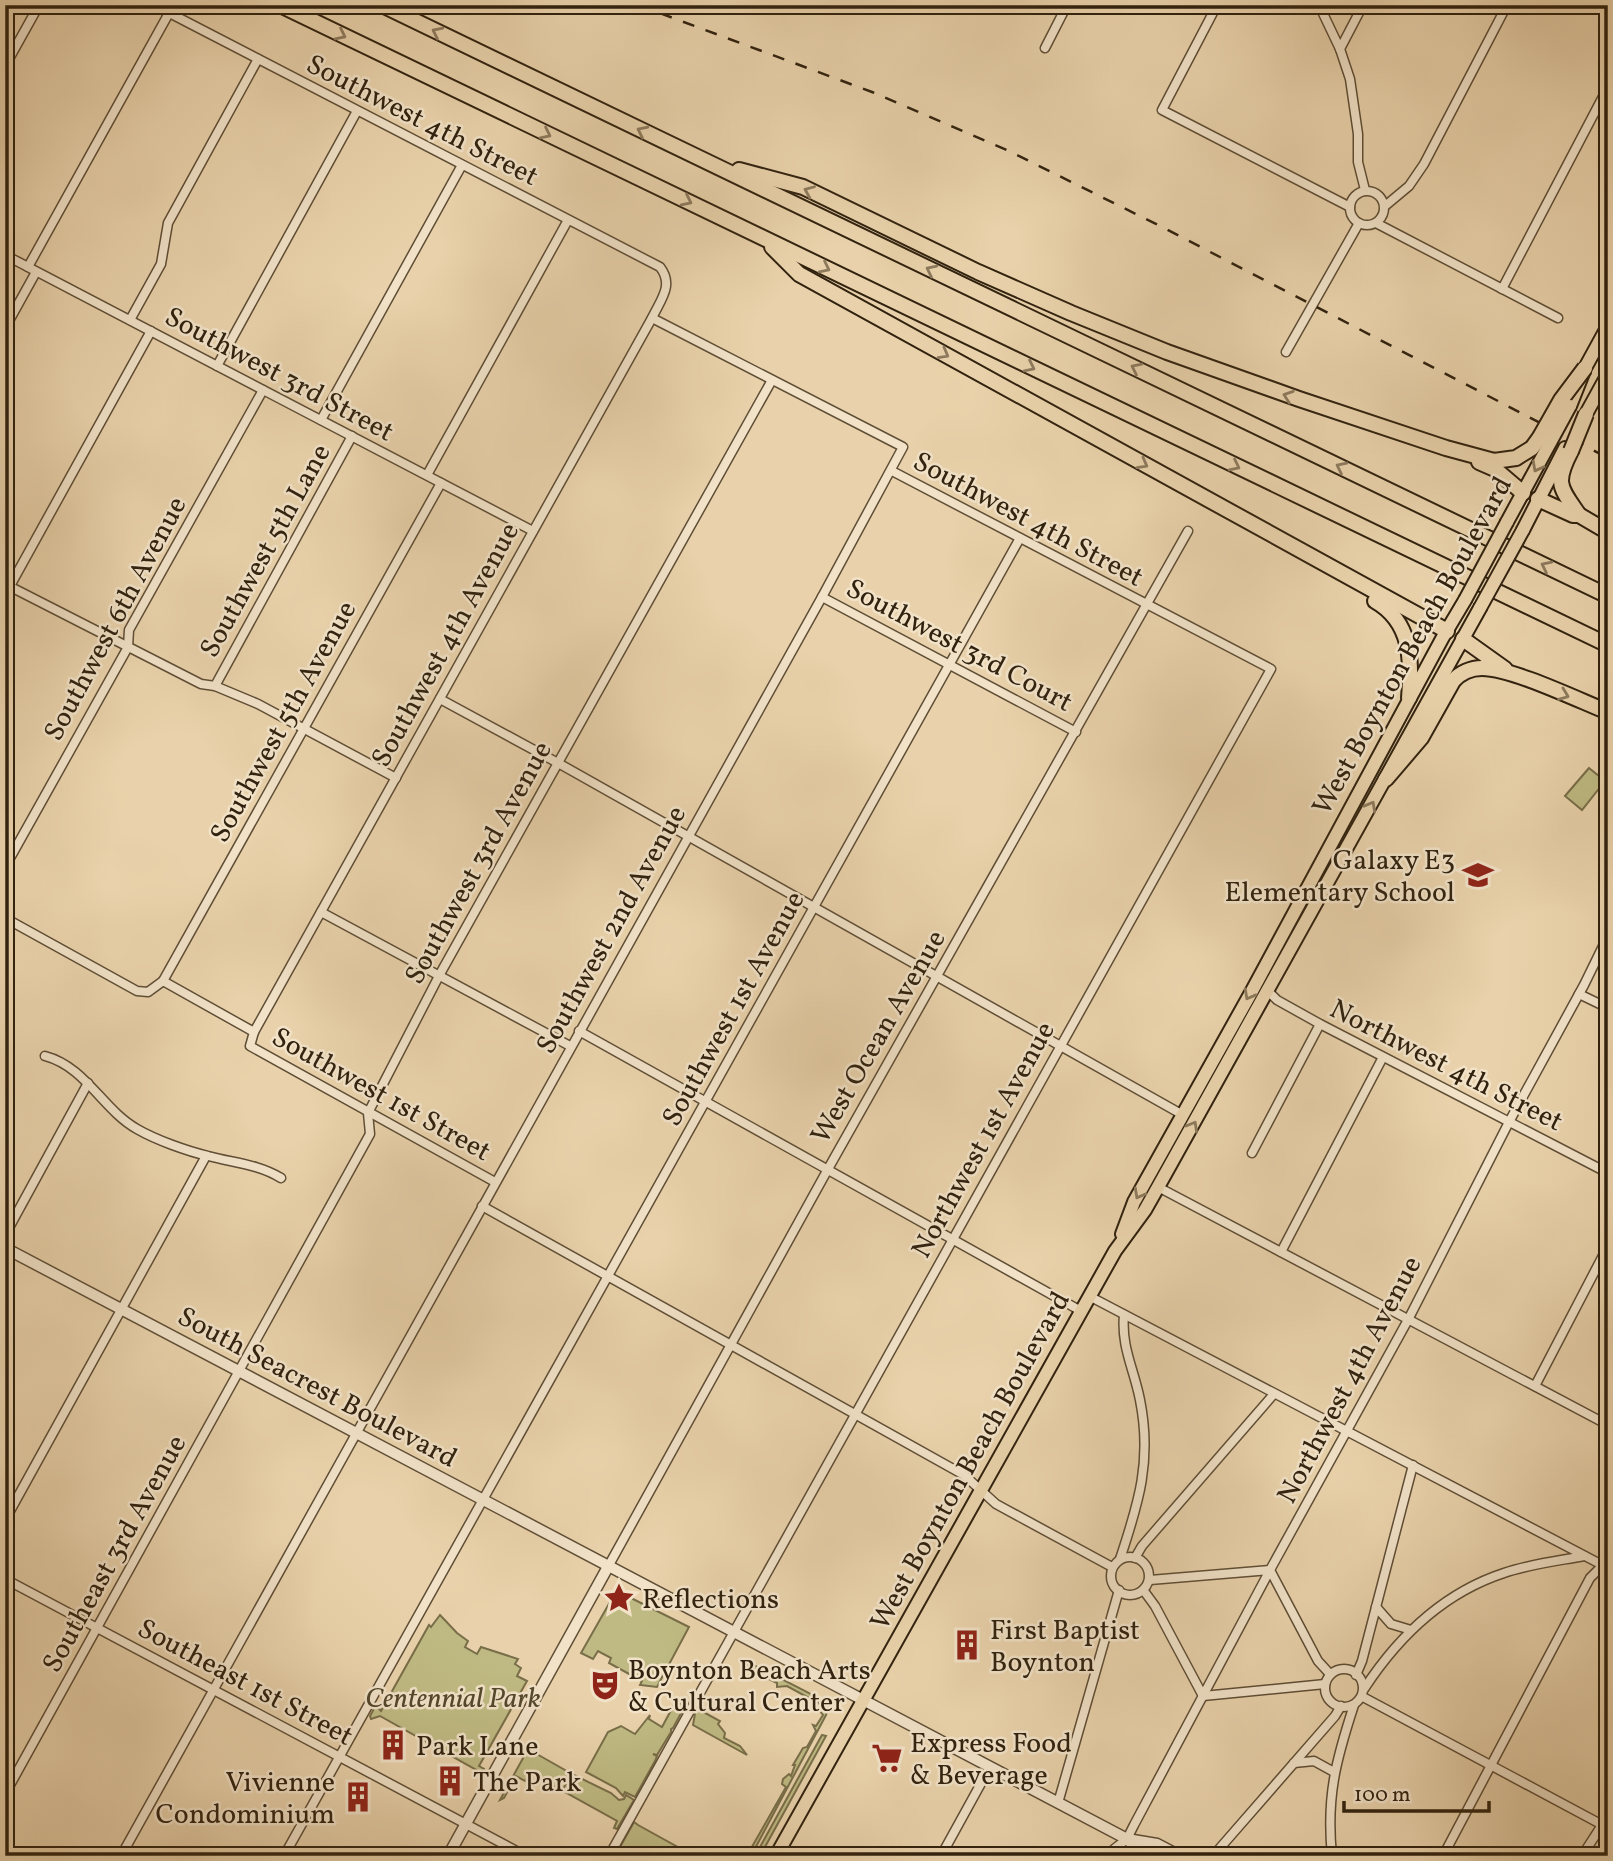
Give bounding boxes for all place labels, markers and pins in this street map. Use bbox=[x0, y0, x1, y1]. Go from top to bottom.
place label: Galaxy E3 Elementary School bbox=[1225, 842, 1455, 913]
school or university icon: Galaxy E3 Elementary School bbox=[1461, 858, 1495, 892]
place icon: Reflections bbox=[602, 1581, 636, 1615]
place label: Reflections bbox=[642, 1581, 779, 1620]
place label: First Baptist Boynton bbox=[990, 1612, 1140, 1683]
building icon: First Baptist Boynton bbox=[950, 1628, 984, 1662]
place label: Boynton Beach Arts & Cultural Center bbox=[628, 1652, 871, 1723]
theatre icon: Boynton Beach Arts & Cultural Center bbox=[588, 1668, 622, 1702]
place label: Express Food & Beverage bbox=[910, 1725, 1072, 1796]
building icon: Park Lane bbox=[376, 1728, 410, 1762]
place label: Park Lane bbox=[416, 1728, 538, 1767]
supermarket icon: Express Food & Beverage bbox=[870, 1741, 904, 1775]
place label: Vivienne Condominium bbox=[155, 1764, 335, 1835]
building icon: The Park bbox=[433, 1764, 467, 1798]
place label: The Park bbox=[473, 1764, 582, 1803]
building icon: Vivienne Condominium bbox=[341, 1780, 375, 1814]

